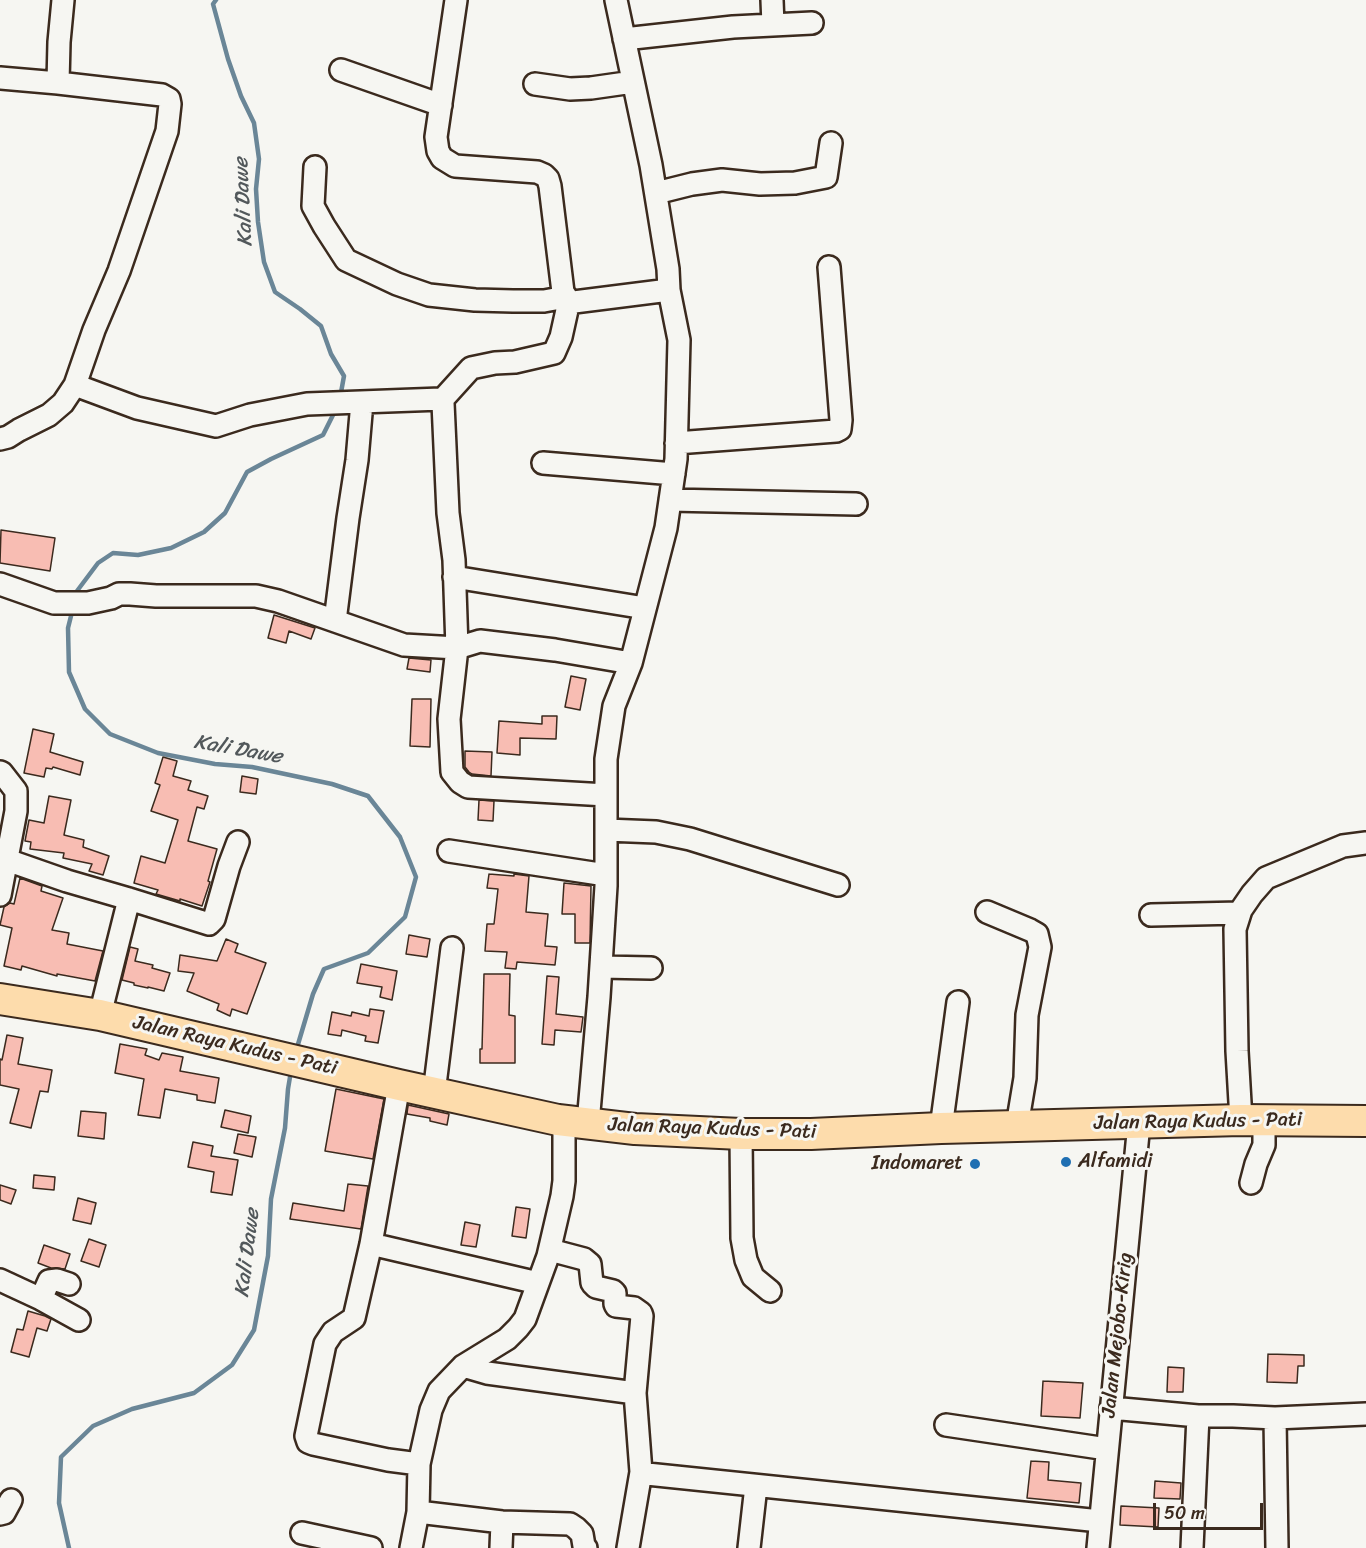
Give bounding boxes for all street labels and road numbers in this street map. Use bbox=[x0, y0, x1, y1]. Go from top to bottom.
street label: Jalan Raya Kudus - Pati bbox=[131, 1011, 339, 1081]
street label: Jalan Raya Kudus - Pati bbox=[1094, 1108, 1302, 1136]
street label: Jalan Raya Kudus - Pati bbox=[607, 1113, 817, 1145]
street label: Jalan Mejobo-Kirig bbox=[1097, 1251, 1139, 1419]

